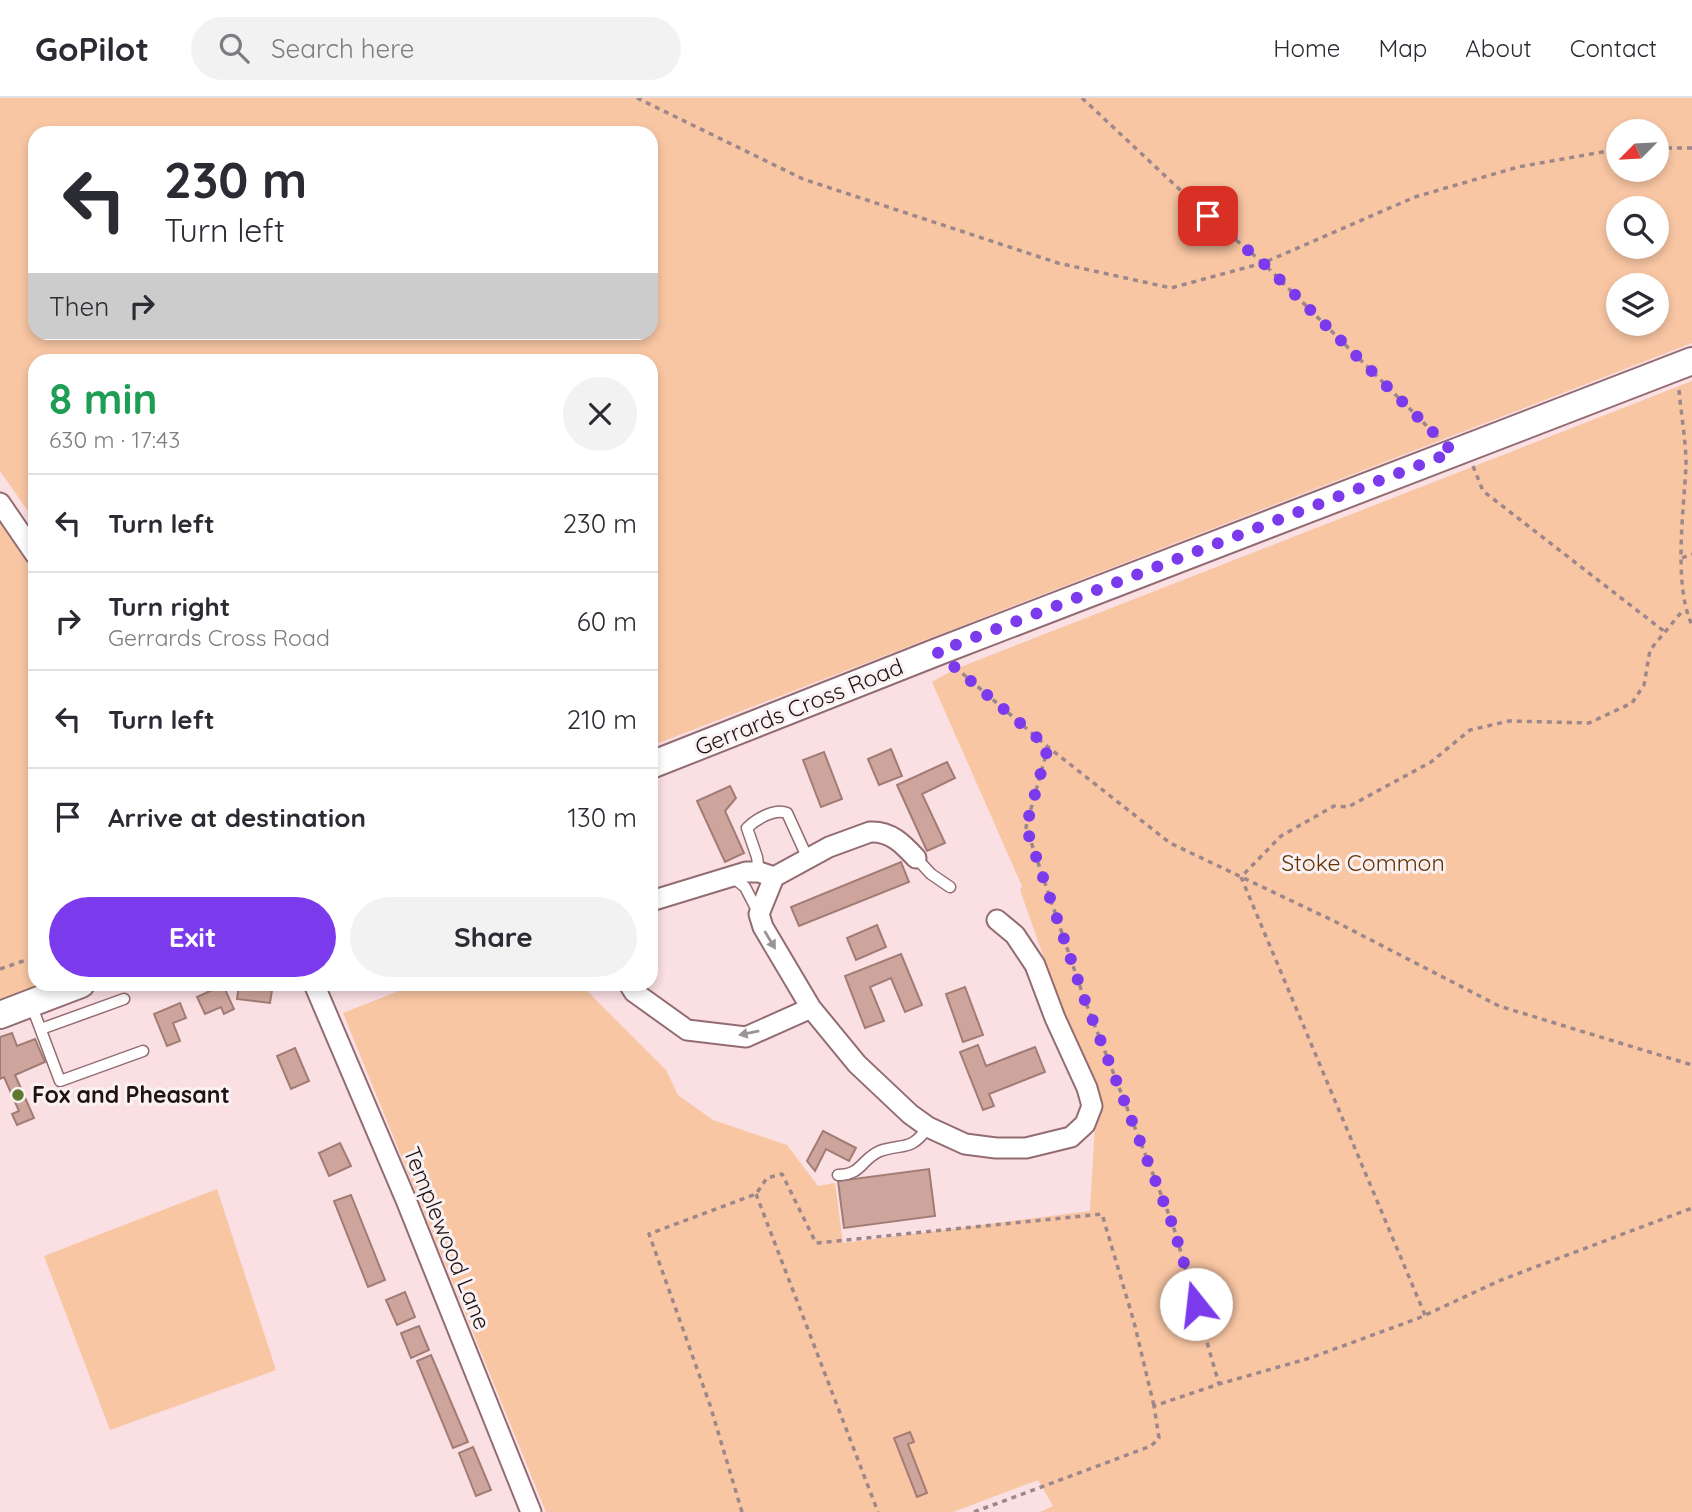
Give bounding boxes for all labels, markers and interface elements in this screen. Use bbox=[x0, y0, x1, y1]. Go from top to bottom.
search box bbox=[191, 17, 681, 80]
text: GoPilot bbox=[35, 28, 149, 69]
icon: search bbox=[215, 29, 253, 67]
text: Search here bbox=[271, 32, 414, 65]
text: Home bbox=[1273, 33, 1340, 63]
text: Map bbox=[1378, 33, 1427, 63]
text: About bbox=[1465, 33, 1532, 63]
text: Contact bbox=[1570, 33, 1657, 63]
north arrow bbox=[1606, 119, 1670, 182]
map controls bbox=[1606, 119, 1669, 336]
text: 230 m bbox=[164, 149, 307, 210]
icon: left bbox=[49, 154, 140, 245]
pin bbox=[1178, 186, 1238, 246]
button: search bbox=[1606, 196, 1669, 259]
icon: arrive bbox=[1189, 197, 1227, 235]
text: Turn left bbox=[164, 210, 285, 250]
button: layers bbox=[1606, 273, 1669, 336]
icon: right bbox=[123, 287, 161, 325]
text: Then bbox=[49, 290, 109, 323]
text: 8 min bbox=[49, 372, 157, 425]
button: close bbox=[563, 377, 637, 451]
text: 630 m · 17:43 bbox=[49, 425, 180, 454]
icon: left bbox=[49, 504, 87, 542]
text: Turn left bbox=[108, 507, 215, 540]
text: 230 m bbox=[563, 507, 637, 540]
text: Turn right bbox=[108, 590, 230, 623]
icon: right bbox=[49, 602, 87, 640]
text: 60 m bbox=[577, 605, 637, 638]
text: Gerrards Cross Road bbox=[108, 623, 330, 652]
street label: Gerrards Cross Road bbox=[691, 652, 907, 762]
icon: left bbox=[49, 700, 87, 738]
text: Turn left bbox=[108, 703, 215, 736]
text: 210 m bbox=[567, 703, 637, 736]
icon: arrive bbox=[49, 798, 87, 836]
text: Arrive at destination bbox=[108, 801, 366, 834]
text: 130 m bbox=[567, 801, 637, 834]
park label: Stoke Common bbox=[1281, 848, 1445, 877]
button: Exit bbox=[49, 897, 336, 977]
button: Share bbox=[350, 897, 637, 977]
one-way arrow bbox=[764, 930, 776, 949]
one-way arrow bbox=[737, 1027, 759, 1038]
place label: Fox and Pheasant bbox=[32, 1080, 230, 1109]
marker: Fox and Pheasant bbox=[10, 1087, 26, 1103]
street label: Templewood Lane bbox=[398, 1142, 497, 1334]
position arrow bbox=[1159, 1267, 1233, 1341]

